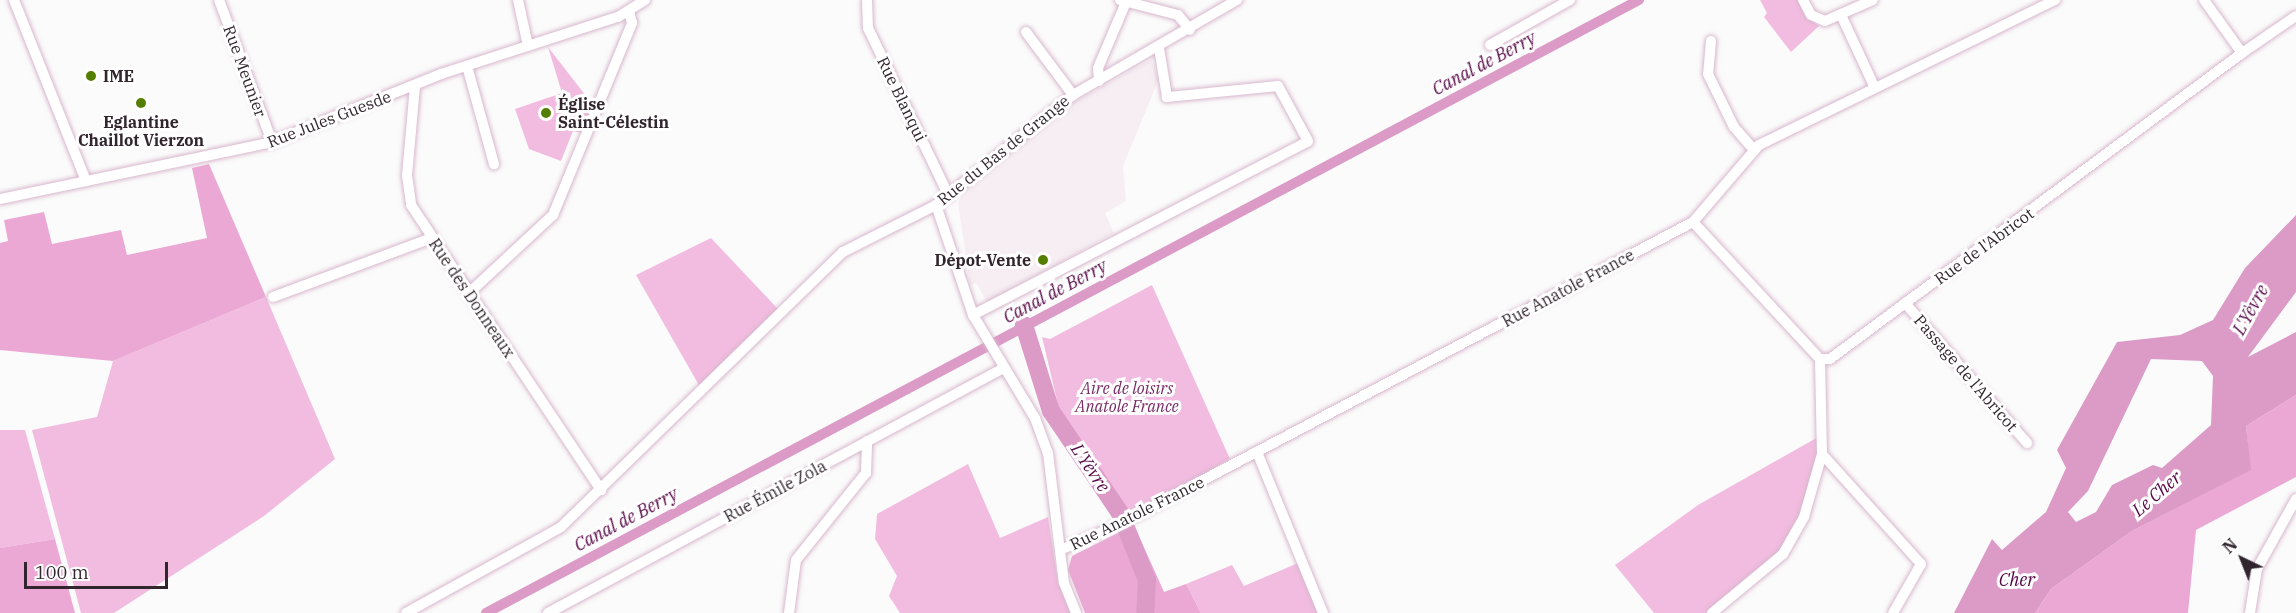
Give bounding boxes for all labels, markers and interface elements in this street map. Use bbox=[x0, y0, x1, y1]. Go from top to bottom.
street label: Rue Meunier bbox=[220, 23, 270, 119]
water label: Canal de Berry bbox=[1429, 28, 1539, 100]
street label: Rue Blanqui bbox=[873, 54, 931, 144]
place label: IME bbox=[103, 66, 134, 86]
marker: IME bbox=[84, 69, 98, 83]
street label: Rue Jules Guesde bbox=[264, 87, 394, 151]
street label: Rue du Bas de Grange bbox=[933, 91, 1073, 209]
place label: Église Saint-Célestin bbox=[558, 94, 669, 132]
marker: Eglantine Chaillot Vierzon bbox=[134, 96, 148, 110]
marker: Église Saint-Célestin bbox=[539, 106, 553, 120]
place label: Eglantine Chaillot Vierzon bbox=[78, 112, 204, 150]
street label: Rue de l'Abricot bbox=[1931, 204, 2037, 288]
street label: Rue des Donneaux bbox=[425, 235, 519, 361]
street label: Rue Anatole France bbox=[1499, 245, 1637, 331]
place label: Dépot-Vente bbox=[934, 250, 1031, 270]
marker: Dépot-Vente bbox=[1036, 253, 1050, 267]
water label: Canal de Berry bbox=[1000, 256, 1110, 328]
water label: L'Yèvre bbox=[2229, 281, 2273, 339]
street label: Passage de l'Abricot bbox=[1910, 311, 2022, 435]
park label: Aire de loisirs Anatole France bbox=[1075, 378, 1179, 416]
water label: L'Yèvre bbox=[1066, 440, 1114, 496]
street label: Rue Émile Zola bbox=[721, 456, 829, 526]
water label: Le Cher bbox=[2128, 467, 2186, 521]
street label: Rue Anatole France bbox=[1067, 472, 1207, 554]
water label: Canal de Berry bbox=[571, 484, 681, 556]
north arrow bbox=[2212, 529, 2272, 589]
text: N bbox=[2218, 534, 2241, 557]
scale bar bbox=[27, 550, 171, 588]
text: 100 m bbox=[35, 561, 89, 584]
water label: Cher bbox=[1999, 569, 2035, 591]

